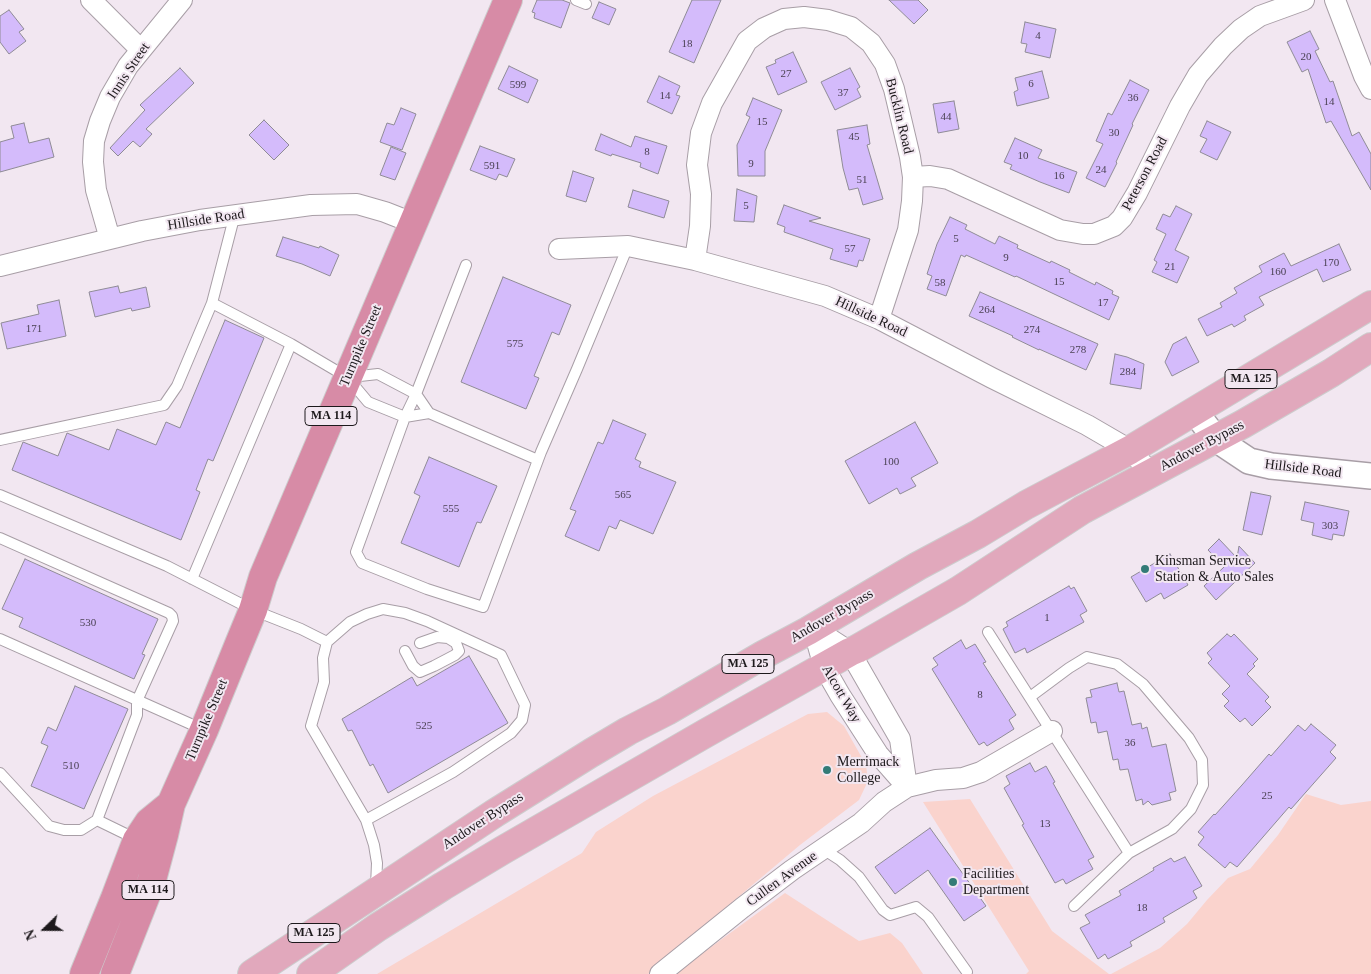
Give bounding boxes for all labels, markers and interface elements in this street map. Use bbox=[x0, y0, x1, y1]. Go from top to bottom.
house number: 4 bbox=[1035, 29, 1041, 43]
house number: 18 bbox=[682, 37, 692, 51]
street label: Innis Street bbox=[104, 40, 154, 102]
house number: 20 bbox=[1300, 50, 1312, 64]
house number: 27 bbox=[780, 67, 791, 81]
street label: Bucklin Road bbox=[881, 76, 917, 156]
house number: 6 bbox=[1028, 77, 1034, 91]
house number: 599 bbox=[510, 78, 526, 92]
house number: 37 bbox=[838, 86, 848, 100]
house number: 14 bbox=[660, 89, 670, 103]
house number: 36 bbox=[1128, 91, 1138, 105]
house number: 14 bbox=[1324, 95, 1335, 109]
house number: 44 bbox=[940, 110, 951, 124]
house number: 15 bbox=[756, 115, 768, 129]
house number: 30 bbox=[1108, 126, 1120, 140]
house number: 45 bbox=[849, 130, 860, 144]
street label: Peterson Road bbox=[1119, 134, 1171, 214]
house number: 8 bbox=[644, 145, 650, 159]
house number: 10 bbox=[1018, 149, 1028, 163]
house number: 9 bbox=[748, 157, 754, 171]
house number: 591 bbox=[484, 159, 500, 173]
house number: 24 bbox=[1096, 163, 1106, 177]
house number: 16 bbox=[1054, 169, 1064, 183]
house number: 51 bbox=[856, 173, 868, 187]
house number: 5 bbox=[743, 199, 749, 213]
street label: Hillside Road bbox=[166, 206, 246, 234]
house number: 5 bbox=[953, 232, 959, 246]
house number: 57 bbox=[844, 242, 856, 256]
house number: 9 bbox=[1003, 251, 1009, 265]
house number: 170 bbox=[1323, 256, 1339, 270]
house number: 21 bbox=[1164, 260, 1176, 274]
house number: 160 bbox=[1270, 265, 1286, 279]
house number: 15 bbox=[1054, 275, 1064, 289]
house number: 58 bbox=[934, 276, 946, 290]
street label: Hillside Road bbox=[832, 293, 910, 341]
house number: 17 bbox=[1098, 296, 1108, 310]
street label: Turnpike Street bbox=[336, 303, 386, 389]
house number: 264 bbox=[979, 303, 995, 317]
house number: 171 bbox=[26, 322, 42, 336]
house number: 274 bbox=[1024, 323, 1040, 337]
house number: 575 bbox=[507, 337, 523, 351]
house number: 278 bbox=[1070, 343, 1086, 357]
house number: 284 bbox=[1120, 365, 1136, 379]
road number: MA 125 bbox=[1225, 369, 1277, 388]
road number: MA 114 bbox=[305, 406, 357, 426]
street label: Andover Bypass bbox=[1157, 417, 1247, 475]
house number: 100 bbox=[883, 455, 899, 469]
street label: Hillside Road bbox=[1264, 456, 1342, 482]
house number: 565 bbox=[615, 488, 631, 502]
house number: 555 bbox=[443, 502, 459, 516]
house number: 303 bbox=[1322, 519, 1338, 533]
place label: Kinsman Service Station & Auto Sales bbox=[1155, 553, 1274, 586]
marker: Kinsman Service Station & Auto Sales bbox=[1139, 563, 1151, 575]
street label: Andover Bypass bbox=[788, 585, 876, 647]
house number: 1 bbox=[1044, 611, 1050, 625]
house number: 530 bbox=[80, 616, 96, 630]
road number: MA 125 bbox=[722, 654, 774, 674]
street label: Alcott Way bbox=[818, 662, 864, 726]
street label: Turnpike Street bbox=[182, 677, 232, 763]
house number: 8 bbox=[977, 688, 983, 702]
house number: 525 bbox=[416, 719, 432, 733]
house number: 36 bbox=[1124, 736, 1136, 750]
place label: Merrimack College bbox=[837, 754, 899, 786]
house number: 510 bbox=[63, 759, 79, 773]
marker: Merrimack College bbox=[821, 764, 833, 776]
street label: Andover Bypass bbox=[439, 789, 527, 853]
house number: 25 bbox=[1262, 789, 1272, 803]
house number: 13 bbox=[1040, 817, 1050, 831]
street label: Cullen Avenue bbox=[743, 848, 821, 910]
place label: Facilities Department bbox=[963, 866, 1029, 899]
marker: Facilities Department bbox=[947, 876, 959, 888]
road number: MA 114 bbox=[122, 880, 174, 900]
house number: 18 bbox=[1136, 901, 1148, 915]
north arrow bbox=[20, 904, 70, 954]
road number: MA 125 bbox=[288, 924, 340, 942]
text: N bbox=[22, 927, 39, 942]

